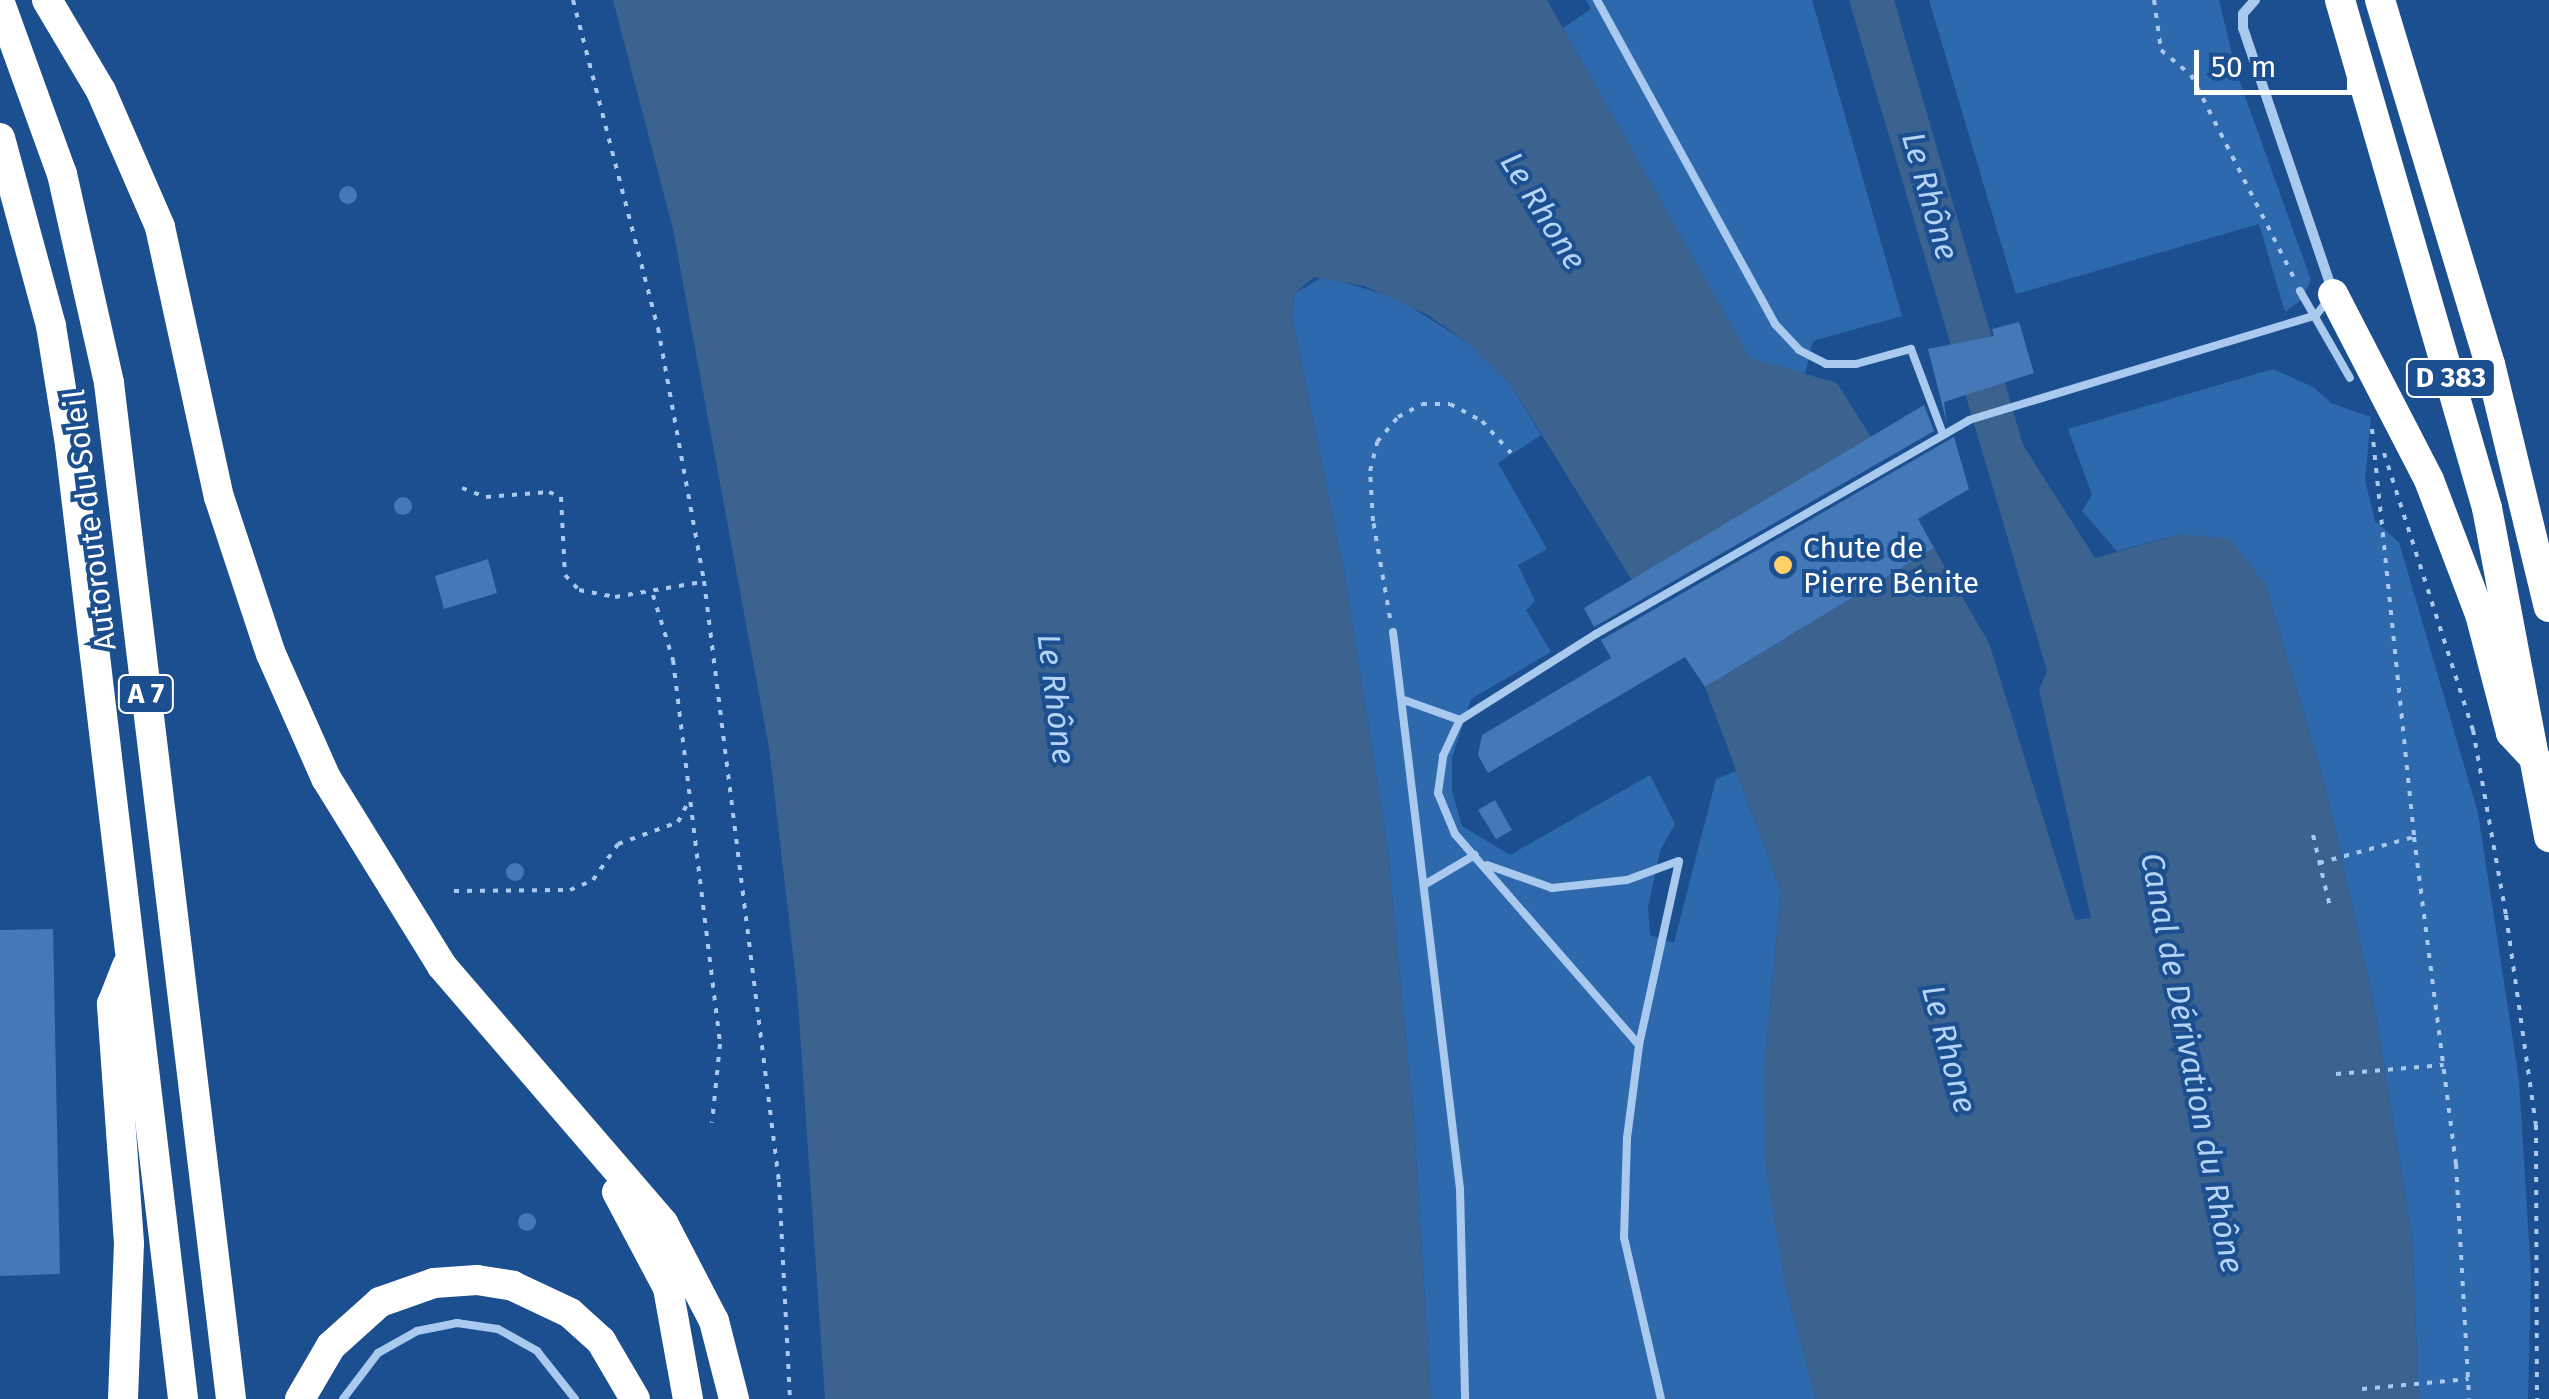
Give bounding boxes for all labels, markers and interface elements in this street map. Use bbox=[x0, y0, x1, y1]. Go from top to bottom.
scale bar bbox=[2199, 30, 2356, 92]
text: 50 m bbox=[2211, 49, 2276, 85]
water label: Le Rhône bbox=[1893, 128, 1967, 264]
water label: Le Rhone bbox=[1492, 145, 1594, 277]
road number: D 383 bbox=[2404, 355, 2498, 401]
street label: Autoroute du Soleil bbox=[56, 388, 124, 652]
place label: Chute de Pierre Bénite bbox=[1803, 530, 1979, 600]
marker: Chute de Pierre Bénite bbox=[1772, 554, 1794, 576]
water label: Le Rhône bbox=[1029, 632, 1083, 766]
road number: A 7 bbox=[116, 671, 176, 717]
water label: Canal de Dérivation du Rhône bbox=[2132, 850, 2252, 1276]
water label: Le Rhone bbox=[1913, 981, 1985, 1117]

